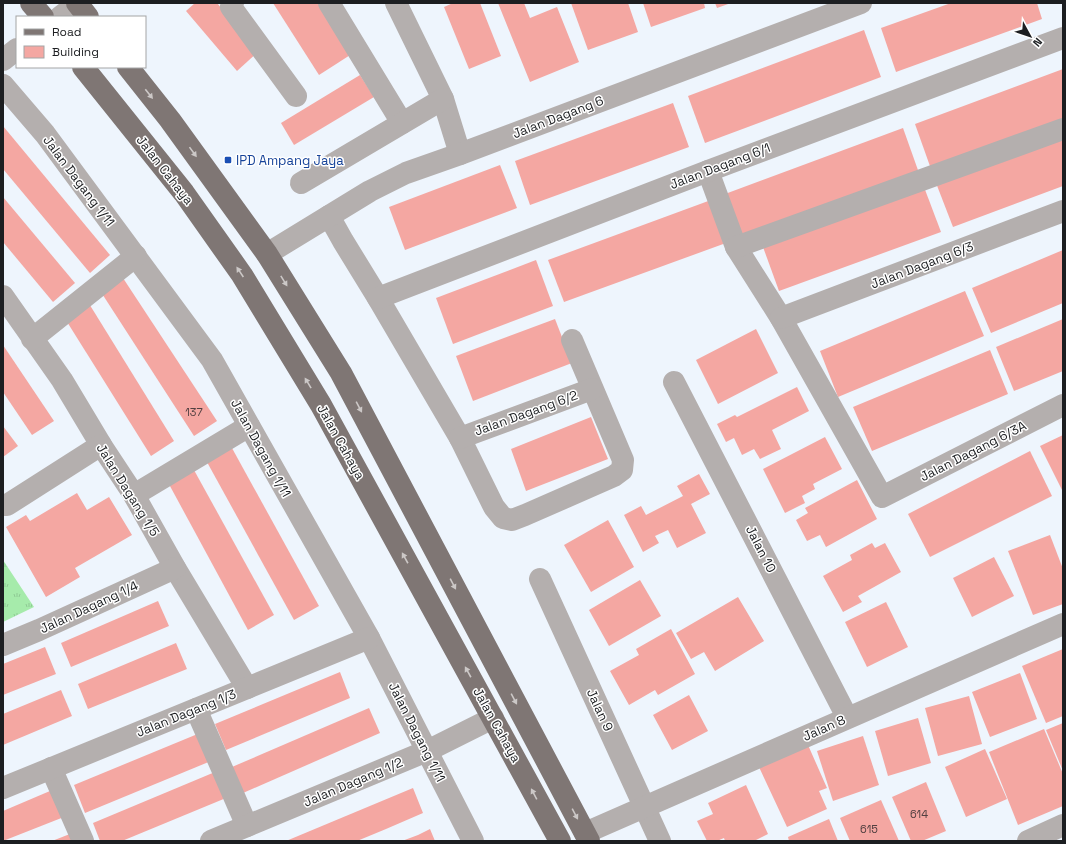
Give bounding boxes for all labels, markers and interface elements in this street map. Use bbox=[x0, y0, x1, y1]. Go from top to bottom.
legend bbox=[16, 16, 146, 68]
north arrow bbox=[1010, 16, 1050, 56]
text: Road bbox=[52, 24, 81, 40]
text: N bbox=[1030, 35, 1045, 50]
text: Building bbox=[52, 44, 99, 60]
one-way arrow bbox=[144, 88, 153, 99]
street label: Jalan Dagang 6 bbox=[510, 92, 606, 142]
street label: Jalan Dagang 1/11 bbox=[39, 132, 119, 230]
street label: Jalan Cahaya bbox=[133, 132, 198, 208]
street label: Jalan Dagang 6/1 bbox=[667, 139, 773, 193]
one-way arrow bbox=[189, 147, 197, 157]
place label: IPD Ampang Jaya bbox=[236, 152, 344, 169]
marker: IPD Ampang Jaya bbox=[223, 155, 233, 165]
street label: Jalan Dagang 6/3 bbox=[868, 238, 976, 292]
one-way arrow bbox=[236, 267, 244, 278]
one-way arrow bbox=[280, 276, 288, 286]
one-way arrow bbox=[304, 377, 311, 389]
street label: Jalan Dagang 6/2 bbox=[472, 386, 580, 440]
street label: Jalan Dagang 1/11 bbox=[227, 396, 295, 500]
street label: Jalan Cahaya bbox=[313, 401, 369, 483]
one-way arrow bbox=[356, 401, 363, 413]
house number: 137 bbox=[185, 405, 203, 419]
street label: Jalan Dagang 6/3A bbox=[917, 417, 1029, 485]
street label: Jalan Dagang 1/5 bbox=[93, 440, 163, 540]
street label: Jalan 10 bbox=[742, 523, 780, 575]
one-way arrow bbox=[402, 552, 408, 564]
street label: Jalan Dagang 1/4 bbox=[37, 577, 141, 637]
one-way arrow bbox=[450, 578, 456, 590]
one-way arrow bbox=[464, 666, 471, 678]
street label: Jalan Dagang 1/11 bbox=[385, 679, 449, 785]
street label: Jalan Cahaya bbox=[469, 684, 525, 766]
street label: Jalan Dagang 1/3 bbox=[134, 685, 239, 741]
street label: Jalan 9 bbox=[583, 686, 617, 734]
one-way arrow bbox=[511, 693, 517, 705]
street label: Jalan 8 bbox=[800, 711, 848, 745]
street label: Jalan Dagang 1/2 bbox=[301, 753, 405, 811]
one-way arrow bbox=[531, 789, 538, 800]
house number: 614 bbox=[910, 807, 928, 821]
one-way arrow bbox=[571, 808, 578, 819]
house number: 615 bbox=[860, 822, 878, 836]

